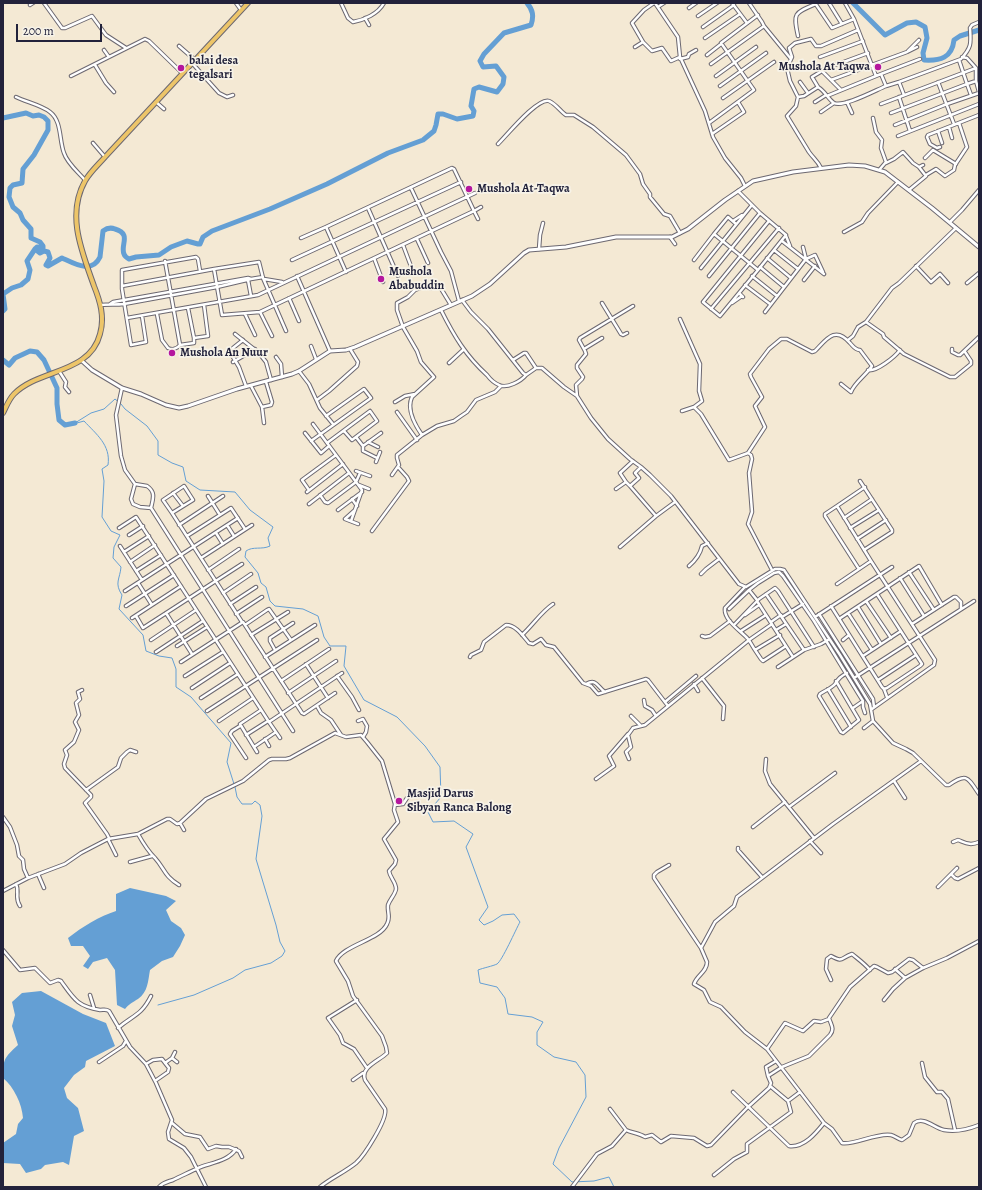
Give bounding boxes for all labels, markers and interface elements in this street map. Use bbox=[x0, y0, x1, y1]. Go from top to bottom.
scale bar bbox=[18, 16, 104, 42]
text: 200 m bbox=[23, 23, 54, 39]
place label: balai desa tegalsari bbox=[189, 54, 238, 82]
place label: Mushola At Taqwa bbox=[778, 60, 870, 74]
marker: Mushola At Taqwa bbox=[873, 62, 883, 72]
marker: balai desa tegalsari bbox=[176, 63, 186, 73]
place label: Mushola At-Taqwa bbox=[477, 182, 570, 196]
marker: Mushola At-Taqwa bbox=[464, 184, 474, 194]
place label: Mushola Ababuddin bbox=[389, 265, 444, 293]
marker: Mushola Ababuddin bbox=[376, 274, 386, 284]
place label: Mushola An Nuur bbox=[180, 346, 268, 360]
marker: Mushola An Nuur bbox=[167, 348, 177, 358]
place label: Masjid Darus Sibyan Ranca Balong bbox=[407, 787, 511, 815]
marker: Masjid Darus Sibyan Ranca Balong bbox=[394, 796, 404, 806]

